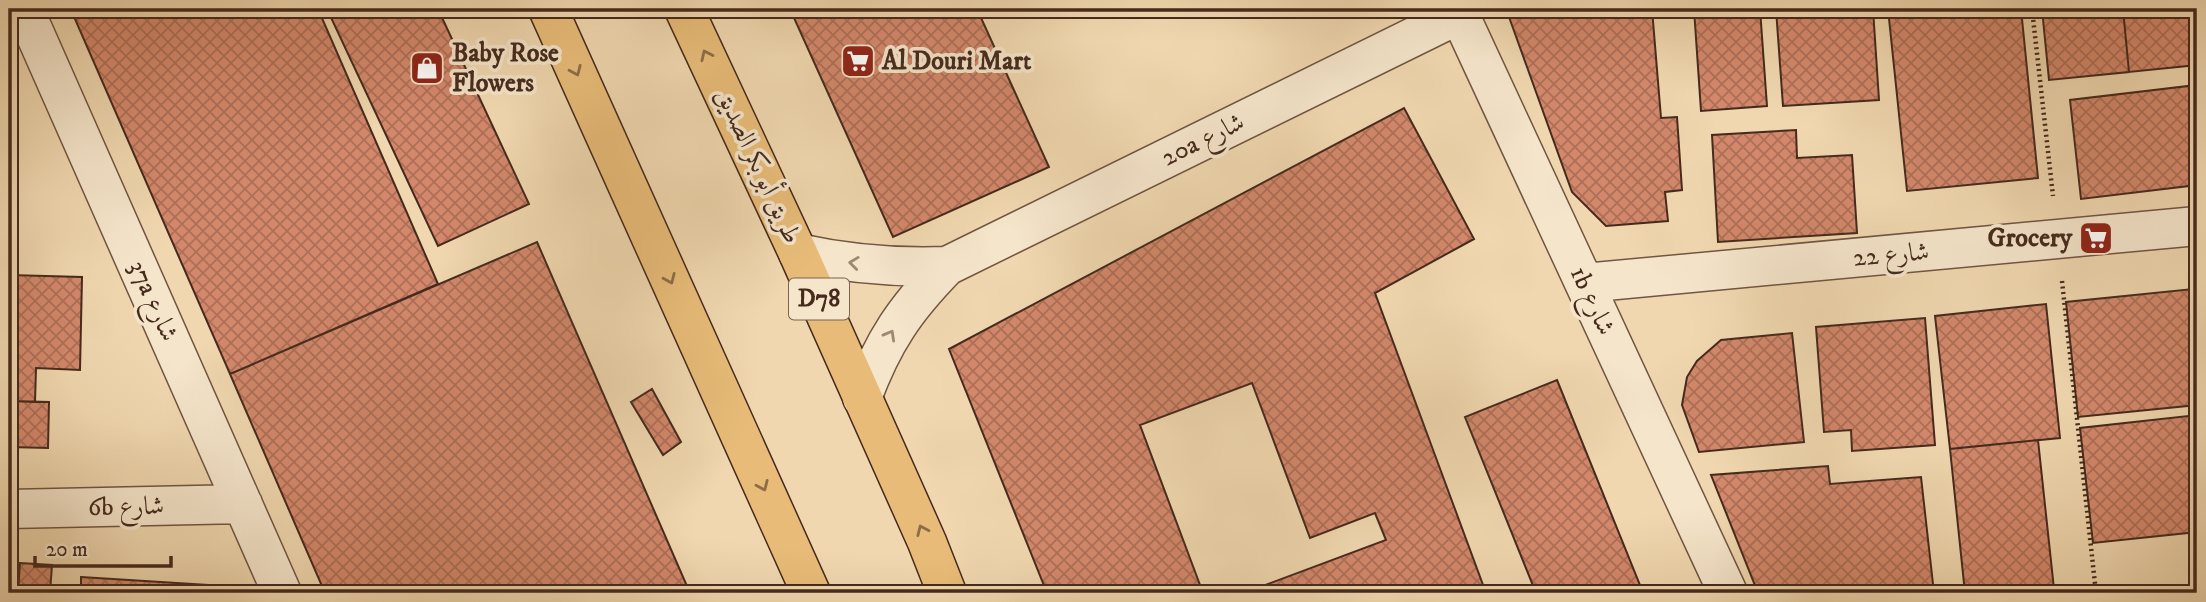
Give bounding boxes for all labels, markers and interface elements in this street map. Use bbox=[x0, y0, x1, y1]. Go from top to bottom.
place label: Baby Rose Flowers bbox=[452, 37, 559, 100]
supermarket icon: Al Douri Mart bbox=[839, 42, 877, 80]
place label: Al Douri Mart bbox=[881, 45, 1032, 78]
shop icon: Baby Rose Flowers bbox=[408, 49, 446, 87]
one-way arrow bbox=[700, 50, 714, 62]
one-way arrow bbox=[568, 64, 582, 76]
street label: طريق أبو بكر الصديق bbox=[707, 82, 810, 249]
street label: 20a شارع bbox=[1156, 106, 1252, 178]
supermarket icon: Grocery bbox=[2077, 219, 2115, 257]
place label: Grocery bbox=[1988, 222, 2073, 255]
street label: شارع 22 bbox=[1852, 235, 1931, 279]
street label: 37a شارع bbox=[117, 255, 185, 348]
one-way arrow bbox=[849, 256, 860, 271]
street label: 1b شارع bbox=[1558, 261, 1622, 342]
one-way arrow bbox=[662, 271, 676, 284]
road number: D78 bbox=[789, 278, 849, 320]
one-way arrow bbox=[882, 330, 895, 343]
one-way arrow bbox=[755, 479, 769, 491]
street label: 6b شارع bbox=[88, 490, 165, 528]
scale bar bbox=[35, 525, 172, 569]
one-way arrow bbox=[916, 525, 930, 537]
text: 20 m bbox=[46, 537, 88, 563]

